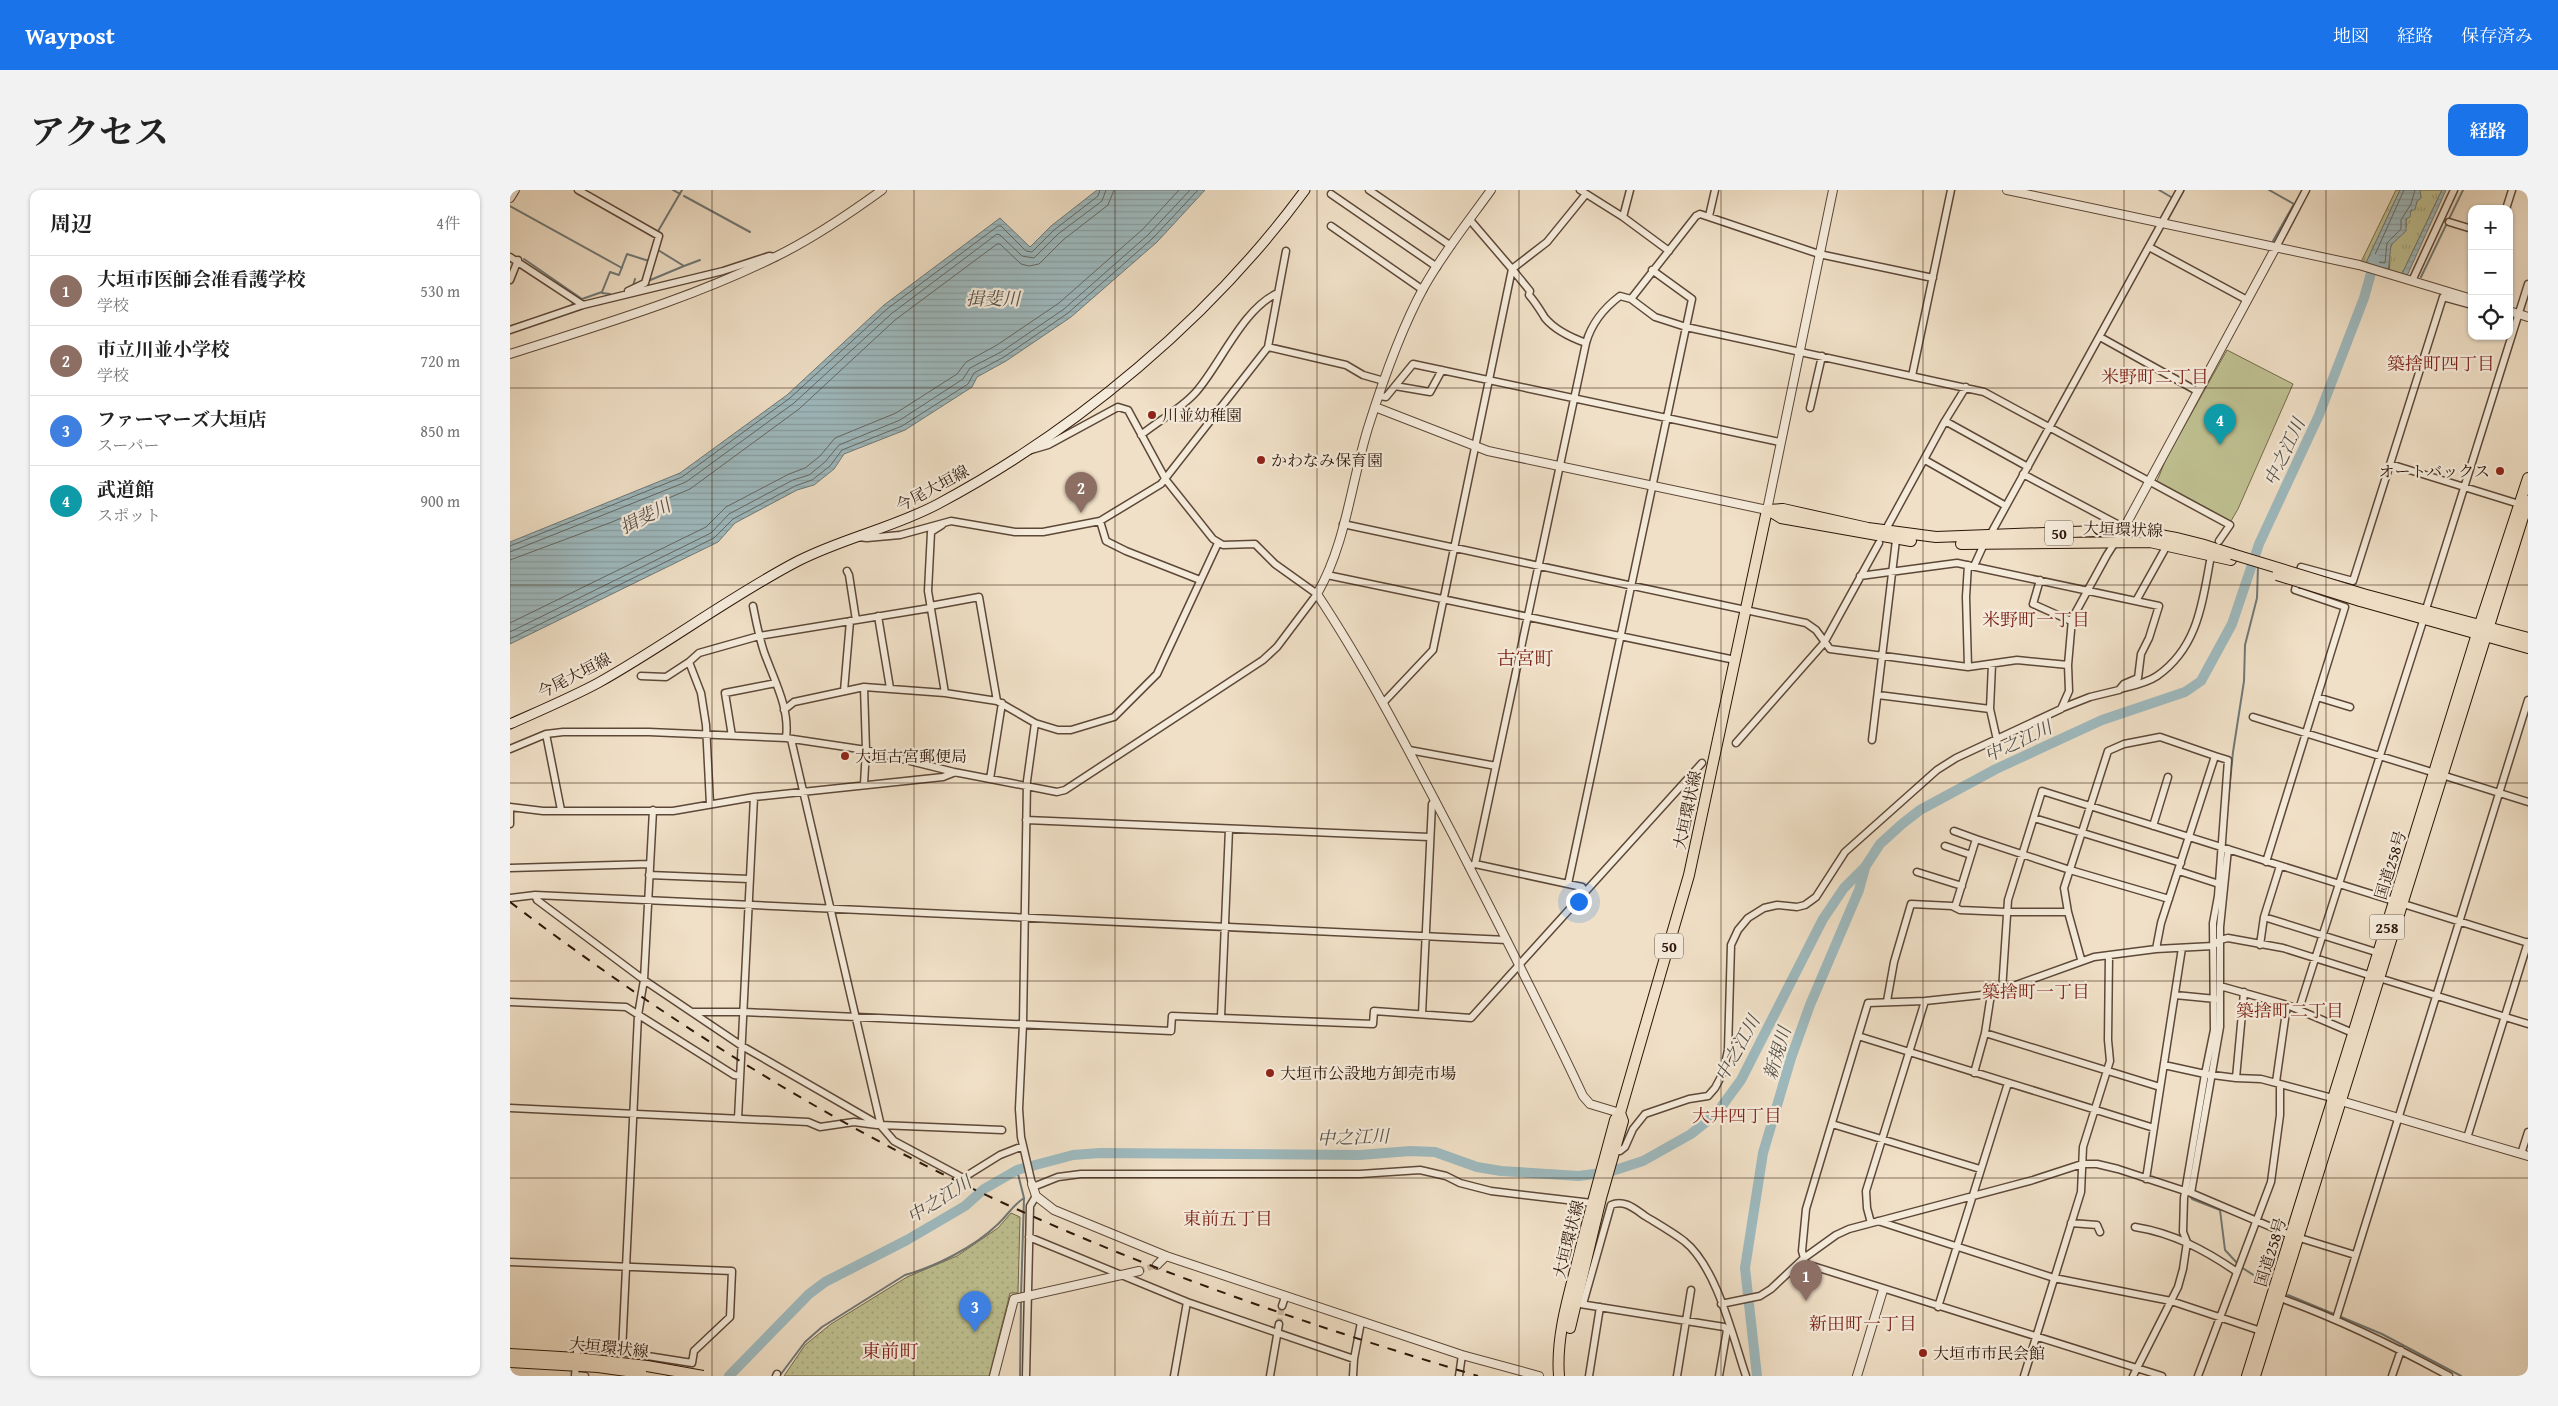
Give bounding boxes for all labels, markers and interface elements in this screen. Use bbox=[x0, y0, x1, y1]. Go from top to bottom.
text: Waypost bbox=[25, 18, 115, 53]
text: 地図 bbox=[2333, 22, 2369, 49]
text: 経路 bbox=[2397, 22, 2433, 49]
text: 保存済み bbox=[2461, 22, 2533, 49]
button: 経路 bbox=[2448, 104, 2528, 156]
text: アクセス bbox=[30, 106, 169, 157]
map controls bbox=[2468, 205, 2513, 340]
button: + bbox=[2468, 205, 2513, 250]
text: 周辺 bbox=[50, 208, 92, 239]
text: 4件 bbox=[436, 211, 460, 235]
button: − bbox=[2468, 250, 2513, 295]
text: 大垣市医師会准看護学校 bbox=[97, 265, 306, 293]
text: 1 bbox=[62, 279, 70, 303]
text: 530 m bbox=[420, 279, 460, 303]
water label: 揖斐川 bbox=[966, 285, 1022, 312]
text: 学校 bbox=[97, 293, 129, 317]
button: locate bbox=[2468, 295, 2513, 340]
text: 市立川並小学校 bbox=[97, 335, 230, 363]
text: 2 bbox=[62, 349, 70, 373]
text: 720 m bbox=[420, 349, 460, 373]
district label: 築捨町四丁目 bbox=[2387, 350, 2495, 377]
text: 学校 bbox=[97, 363, 129, 387]
district label: 米野町二丁目 bbox=[2101, 363, 2209, 390]
place label: 川並幼稚園 bbox=[1162, 403, 1242, 427]
pin: 4 bbox=[2204, 404, 2236, 445]
text: ファーマーズ大垣店 bbox=[97, 405, 267, 433]
marker: 川並幼稚園 bbox=[1146, 409, 1158, 421]
water label: 中之江川 bbox=[2257, 412, 2312, 490]
text: 3 bbox=[62, 419, 70, 443]
text: 850 m bbox=[420, 419, 460, 443]
text: スーパー bbox=[97, 433, 159, 457]
place label: かわなみ保育園 bbox=[1271, 448, 1383, 472]
marker: かわなみ保育園 bbox=[1255, 454, 1267, 466]
street label: 今尾大垣線 bbox=[891, 459, 973, 517]
place label: オートバックス bbox=[2378, 459, 2490, 483]
marker: オートバックス bbox=[2494, 465, 2506, 477]
pin: 2 bbox=[1065, 472, 1097, 513]
text: 武道館 bbox=[97, 475, 154, 503]
text: 4 bbox=[62, 489, 70, 513]
text: 900 m bbox=[420, 489, 460, 513]
water label: 揖斐川 bbox=[615, 491, 677, 540]
text: スポット bbox=[97, 503, 161, 527]
street label: 大垣環状線 bbox=[2083, 516, 2163, 542]
road number: 50 bbox=[2045, 520, 2073, 546]
district label: 米野町一丁目 bbox=[1982, 606, 2090, 633]
district label: 古宮町 bbox=[1496, 644, 1554, 672]
street label: 今尾大垣線 bbox=[533, 646, 615, 704]
water label: 中之江川 bbox=[1980, 713, 2058, 768]
place label: 大垣古宮郵便局 bbox=[855, 744, 967, 768]
marker: 大垣古宮郵便局 bbox=[839, 750, 851, 762]
street label: 大垣環状線 bbox=[1667, 768, 1707, 852]
street label: 国道258号 bbox=[2368, 827, 2412, 903]
your location bbox=[1566, 889, 1592, 915]
road number: 258 bbox=[2370, 914, 2404, 940]
road number: 50 bbox=[1655, 934, 1683, 958]
district label: 築捨町一丁目 bbox=[1982, 978, 2090, 1005]
district label: 築捨町二丁目 bbox=[2236, 997, 2344, 1024]
water label: 中之江川 bbox=[1708, 1008, 1767, 1086]
water label: 新規川 bbox=[1756, 1021, 1798, 1083]
place label: 大垣市公設地方卸売市場 bbox=[1280, 1061, 1456, 1085]
marker: 大垣市公設地方卸売市場 bbox=[1264, 1067, 1276, 1079]
district label: 大井四丁目 bbox=[1692, 1102, 1782, 1129]
water label: 中之江川 bbox=[1317, 1122, 1391, 1152]
water label: 中之江川 bbox=[901, 1167, 978, 1230]
street label: 大垣環状線 bbox=[1547, 1197, 1589, 1281]
district label: 東前五丁目 bbox=[1183, 1205, 1273, 1232]
street label: 国道258号 bbox=[2248, 1214, 2292, 1290]
pin: 1 bbox=[1790, 1260, 1822, 1301]
pin: 3 bbox=[959, 1291, 991, 1332]
district label: 新田町一丁目 bbox=[1809, 1310, 1917, 1337]
street label: 大垣環状線 bbox=[568, 1331, 650, 1363]
district label: 東前町 bbox=[861, 1337, 919, 1365]
place label: 大垣市市民会館 bbox=[1933, 1341, 2045, 1365]
marker: 大垣市市民会館 bbox=[1917, 1347, 1929, 1359]

